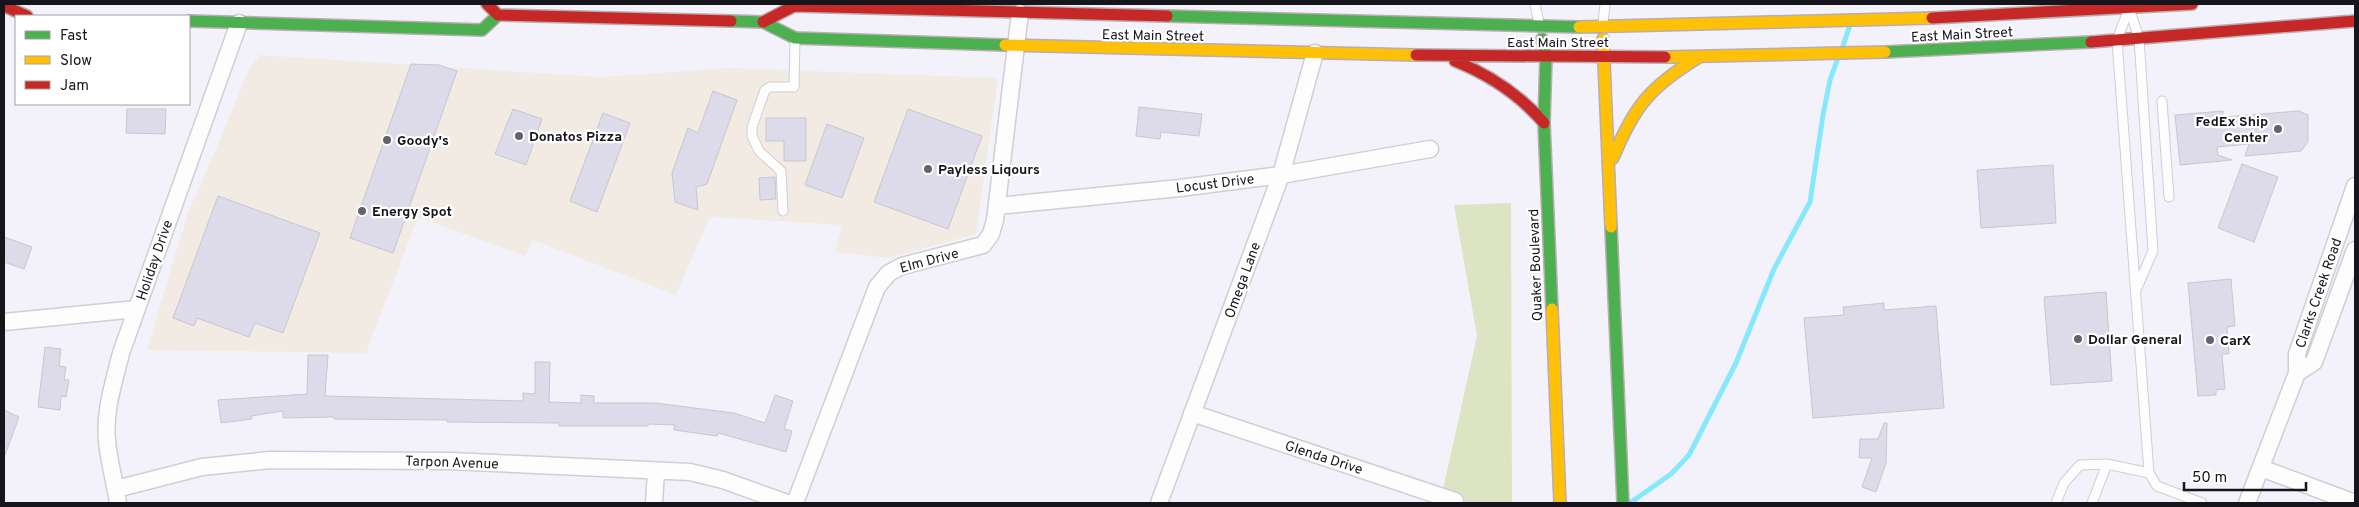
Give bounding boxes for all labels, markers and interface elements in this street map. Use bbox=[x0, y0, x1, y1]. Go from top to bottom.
legend bbox=[15, 15, 190, 105]
street label: East Main Street bbox=[1911, 24, 2014, 47]
text: Fast bbox=[60, 27, 88, 46]
street label: East Main Street bbox=[1102, 27, 1204, 46]
street label: East Main Street bbox=[1507, 35, 1609, 52]
text: Slow bbox=[60, 52, 92, 71]
text: Jam bbox=[60, 77, 89, 96]
place label: FedEx Ship Center bbox=[2196, 114, 2268, 147]
marker: FedEx Ship Center bbox=[2272, 123, 2284, 135]
place label: Donatos Pizza bbox=[529, 129, 622, 146]
marker: Donatos Pizza bbox=[513, 130, 525, 142]
place label: Goody's bbox=[397, 133, 449, 150]
marker: Goody's bbox=[381, 134, 393, 146]
place label: Payless Liqours bbox=[938, 162, 1040, 179]
marker: Payless Liqours bbox=[922, 163, 934, 175]
street label: Locust Drive bbox=[1175, 171, 1255, 198]
place label: Energy Spot bbox=[372, 204, 452, 221]
marker: Energy Spot bbox=[356, 205, 368, 217]
street label: Quaker Boulevard bbox=[1526, 209, 1547, 321]
street label: Holiday Drive bbox=[134, 218, 177, 303]
street label: Clarks Creek Road bbox=[2293, 236, 2346, 351]
street label: Omega Lane bbox=[1222, 240, 1265, 321]
street label: Elm Drive bbox=[898, 245, 961, 277]
place label: Dollar General bbox=[2088, 332, 2182, 349]
marker: Dollar General bbox=[2072, 333, 2084, 345]
place label: CarX bbox=[2220, 333, 2251, 350]
marker: CarX bbox=[2204, 334, 2216, 346]
street label: Glenda Drive bbox=[1283, 438, 1365, 479]
street label: Tarpon Avenue bbox=[405, 453, 499, 474]
scale bar bbox=[2184, 460, 2306, 492]
text: 50 m bbox=[2192, 469, 2227, 488]

